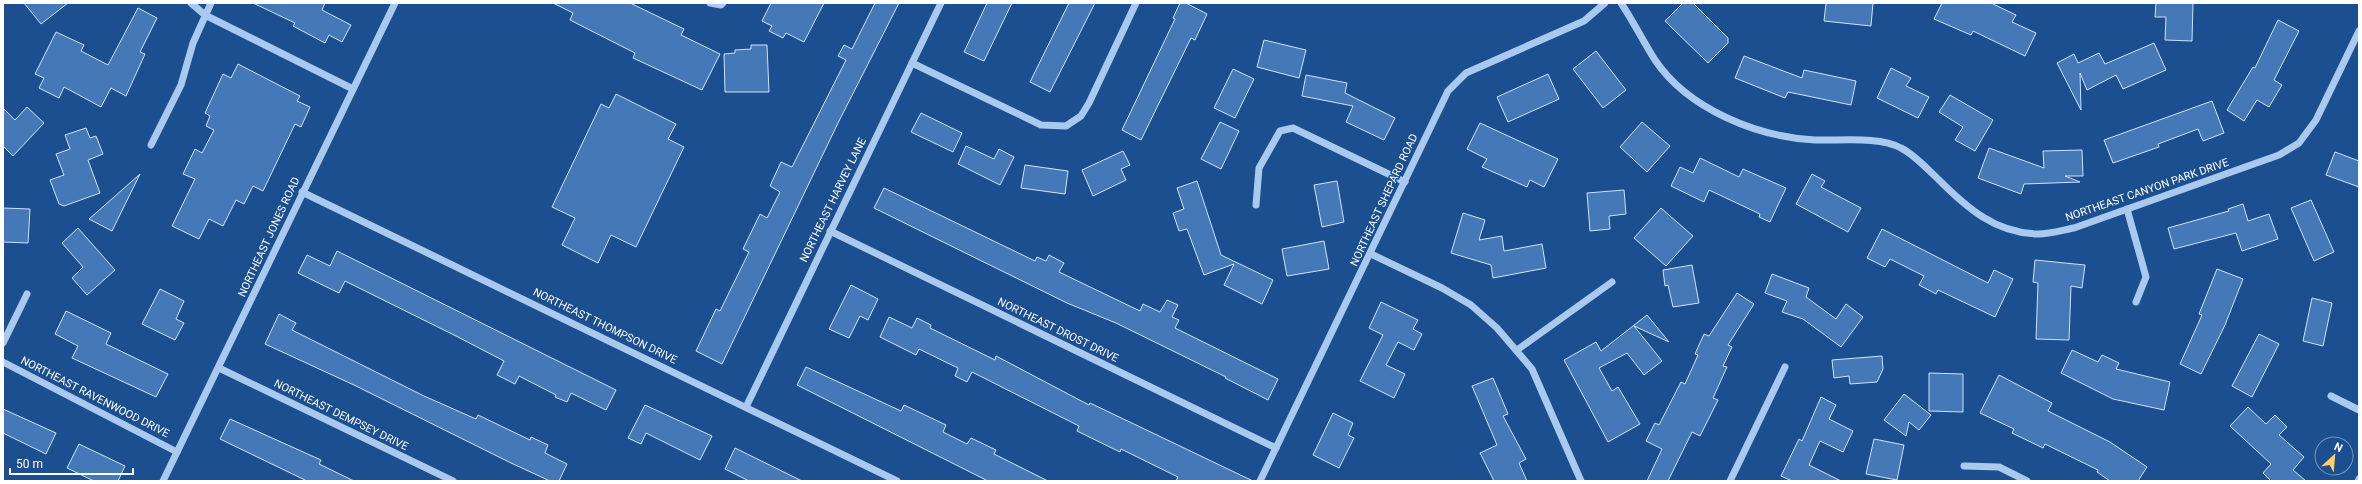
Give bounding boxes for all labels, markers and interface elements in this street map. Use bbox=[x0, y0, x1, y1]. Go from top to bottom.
street label: NORTHEAST SHEPARD ROAD bbox=[1348, 132, 1420, 268]
street label: NORTHEAST HARVEY LANE bbox=[797, 136, 869, 264]
street label: NORTHEAST CANYON PARK DRIVE bbox=[2064, 156, 2230, 224]
street label: NORTHEAST JONES ROAD bbox=[235, 175, 303, 299]
street label: NORTHEAST THOMPSON DRIVE bbox=[531, 285, 679, 367]
street label: NORTHEAST DROST DRIVE bbox=[996, 295, 1120, 365]
street label: NORTHEAST RAVENWOOD DRIVE bbox=[19, 354, 171, 440]
street label: NORTHEAST DEMPSEY DRIVE bbox=[272, 377, 410, 453]
north arrow bbox=[2314, 436, 2354, 476]
text: N bbox=[2332, 440, 2345, 455]
scale bar bbox=[10, 450, 133, 476]
text: 50 m bbox=[16, 457, 43, 471]

